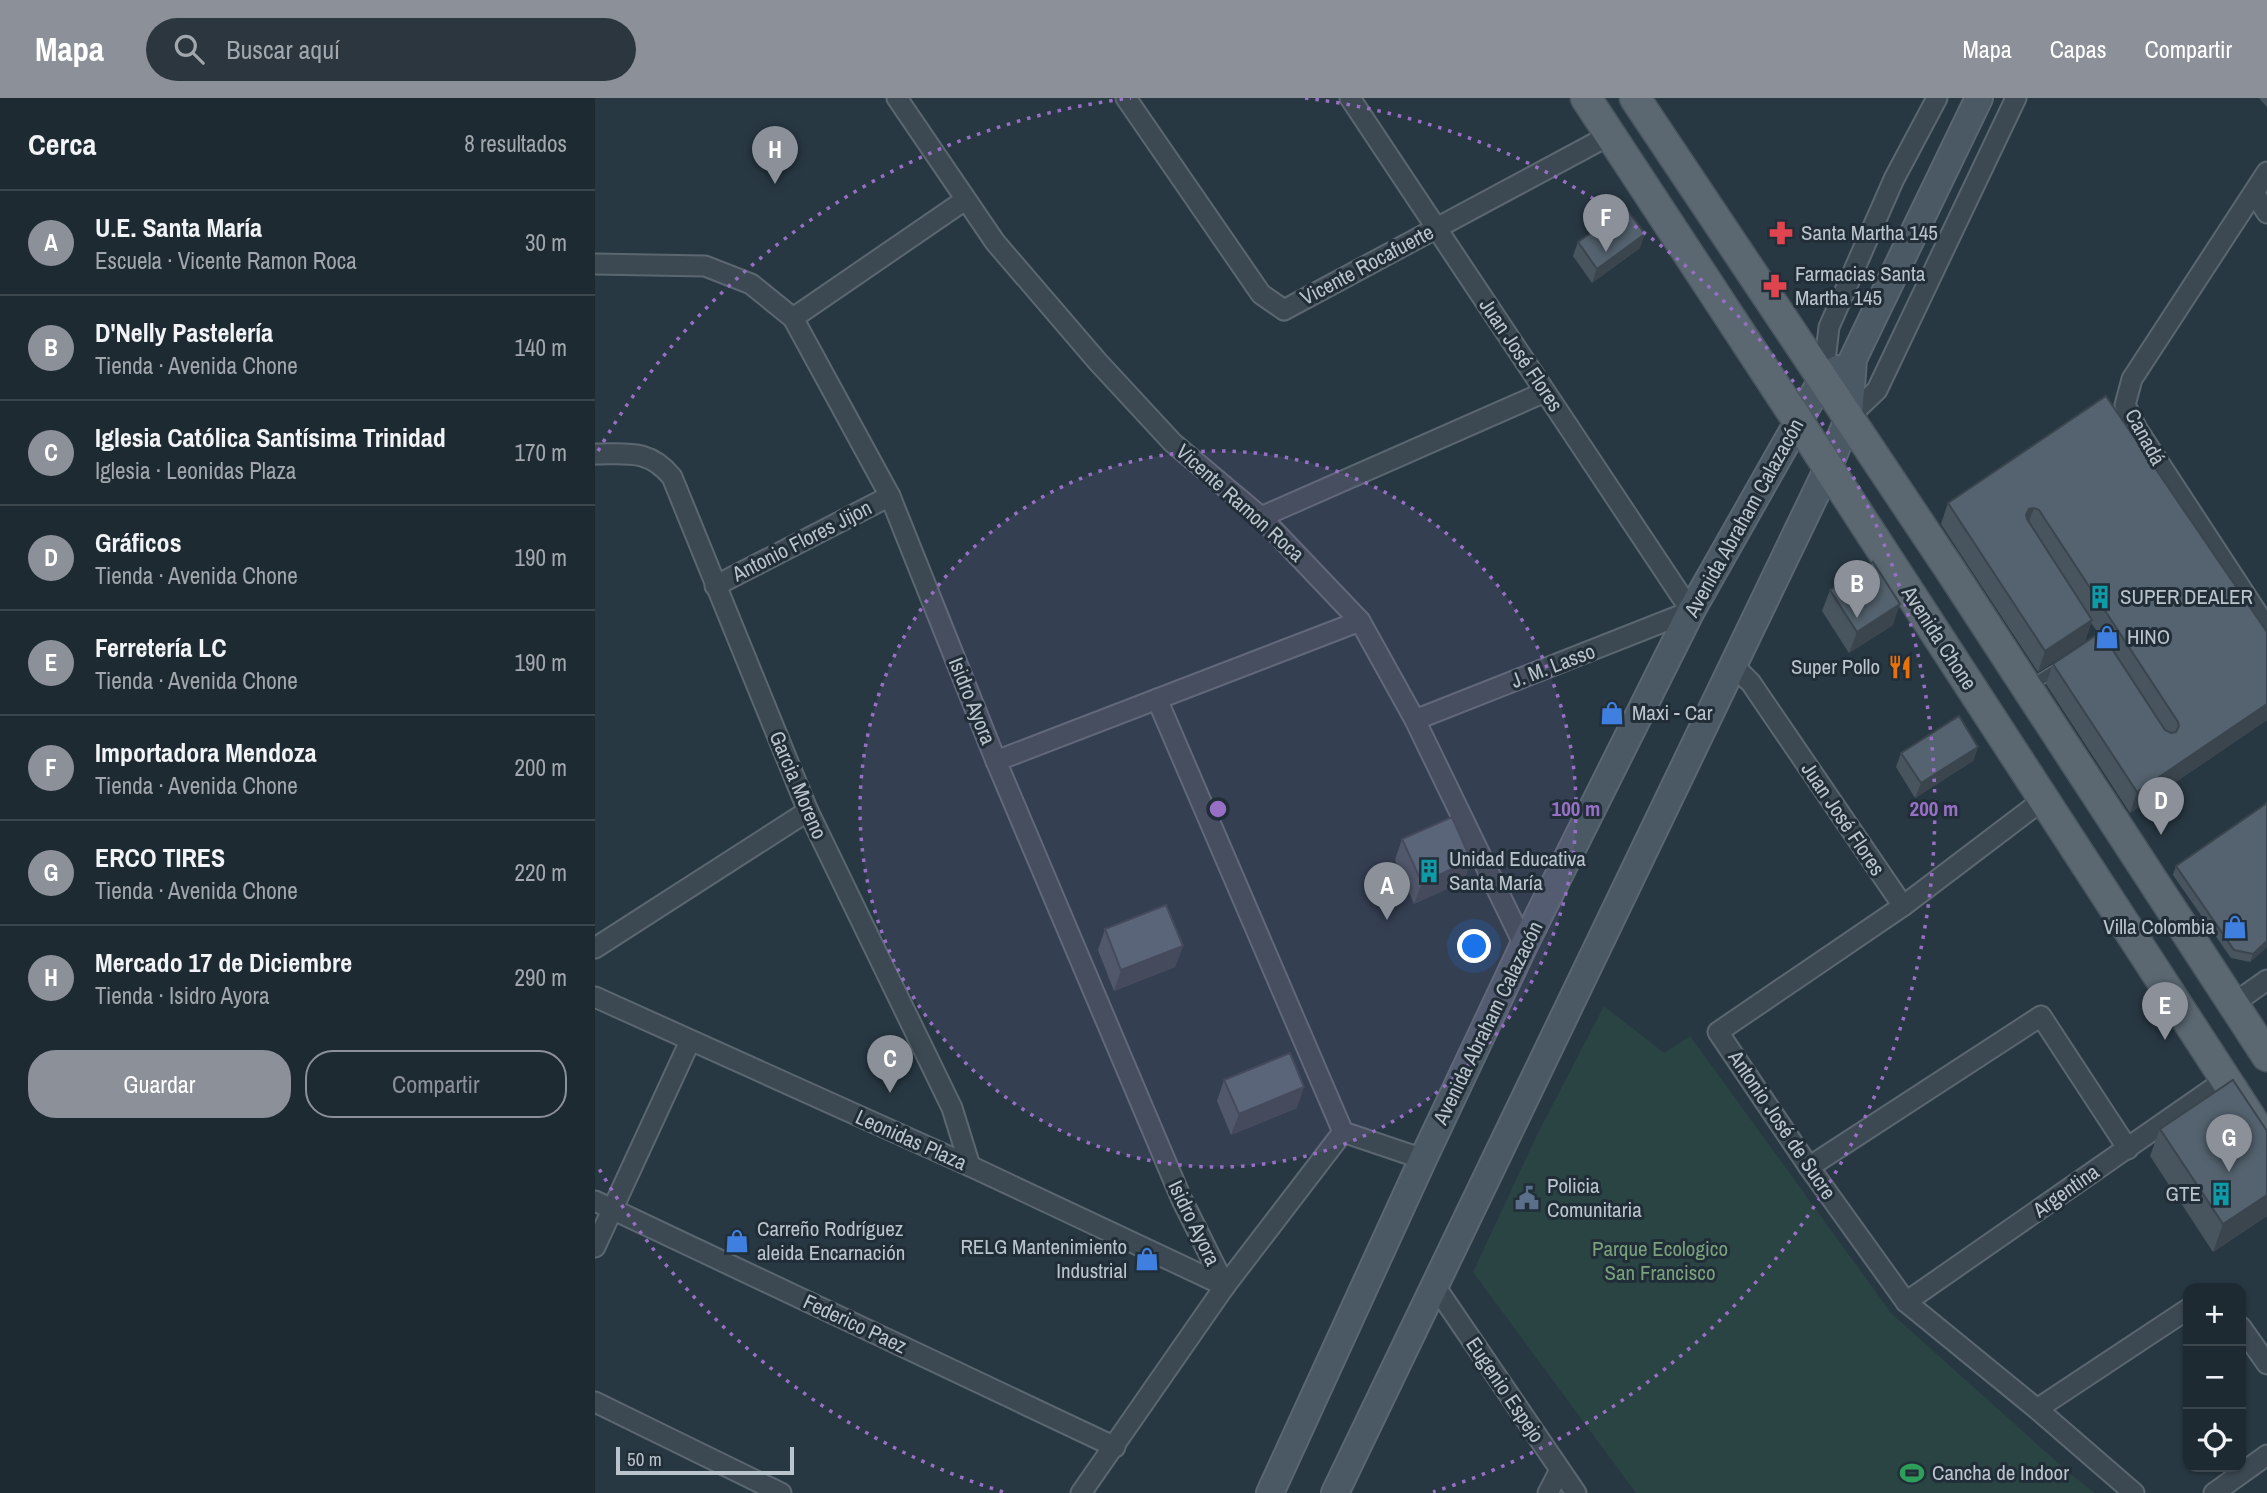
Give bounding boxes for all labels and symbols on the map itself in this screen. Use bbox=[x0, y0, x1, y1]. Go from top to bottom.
pin: H bbox=[752, 126, 798, 184]
pin: F bbox=[1583, 194, 1629, 252]
street label: Vicente Rocafuerte bbox=[1295, 217, 1439, 312]
place label: Santa Martha 145 bbox=[1801, 218, 1938, 247]
pharmacy icon: Santa Martha 145 bbox=[1767, 219, 1795, 247]
place label: Farmacias Santa Martha 145 bbox=[1795, 259, 1926, 312]
pharmacy icon: Farmacias Santa Martha 145 bbox=[1761, 272, 1789, 300]
street label: Juan José Flores bbox=[1473, 292, 1570, 417]
street label: Canadá bbox=[2118, 403, 2173, 471]
street label: Avenida Abraham Calazacón bbox=[1676, 413, 1810, 623]
street label: Vicente Ramon Roca bbox=[1170, 437, 1311, 568]
street label: Antonio Flores Jijon bbox=[726, 493, 877, 589]
pin: B bbox=[1834, 560, 1880, 618]
street label: Avenida Chone bbox=[1894, 579, 1984, 695]
place label: SUPER DEALER bbox=[2120, 582, 2253, 611]
building icon: SUPER DEALER bbox=[2086, 583, 2114, 611]
place label: HINO bbox=[2127, 622, 2170, 651]
shop icon: HINO bbox=[2093, 623, 2121, 651]
street label: J. M. Lasso bbox=[1507, 636, 1599, 695]
place label: Super Pollo bbox=[1791, 652, 1880, 681]
street label: Isidro Ayora bbox=[942, 653, 1003, 749]
restaurant icon: Super Pollo bbox=[1886, 653, 1914, 681]
place label: Maxi - Car bbox=[1632, 698, 1713, 727]
shop icon: Maxi - Car bbox=[1598, 699, 1626, 727]
street label: Garcia Moreno bbox=[763, 726, 834, 843]
street label: Juan José Flores bbox=[1795, 756, 1892, 881]
pin: D bbox=[2138, 777, 2184, 835]
text: 100 m bbox=[1552, 794, 1600, 823]
text: 200 m bbox=[1910, 794, 1958, 823]
centre of rings bbox=[1206, 797, 1230, 821]
place label: Unidad Educativa Santa María bbox=[1449, 844, 1586, 897]
building icon: Unidad Educativa Santa María bbox=[1415, 857, 1443, 885]
pin: A bbox=[1364, 862, 1410, 920]
place label: Villa Colombia bbox=[2103, 912, 2215, 941]
shop icon: Villa Colombia bbox=[2221, 913, 2249, 941]
street label: Avenida Abraham Calazacón bbox=[1425, 916, 1549, 1130]
your location bbox=[1457, 929, 1491, 963]
pin: E bbox=[2142, 982, 2188, 1040]
pin: C bbox=[867, 1035, 913, 1093]
street label: Antonio José de Sucre bbox=[1721, 1044, 1843, 1205]
street label: Leonidas Plaza bbox=[851, 1102, 972, 1177]
pin: G bbox=[2206, 1114, 2252, 1172]
street label: Argentina bbox=[2026, 1157, 2105, 1224]
place label: Policia Comunitaria bbox=[1547, 1171, 1642, 1224]
street label: Isidro Ayora bbox=[1161, 1175, 1228, 1271]
place label: GTE bbox=[2166, 1179, 2201, 1208]
building icon: GTE bbox=[2207, 1180, 2235, 1208]
public building icon: Policia Comunitaria bbox=[1513, 1184, 1541, 1212]
place label: Carreño Rodríguez aleida Encarnación bbox=[757, 1214, 905, 1267]
shop icon: Carreño Rodríguez aleida Encarnación bbox=[723, 1227, 751, 1255]
place label: RELG Mantenimiento Industrial bbox=[960, 1232, 1127, 1285]
park label: Parque Ecologico San Francisco bbox=[1592, 1234, 1728, 1287]
shop icon: RELG Mantenimiento Industrial bbox=[1133, 1245, 1161, 1273]
street label: Federico Paez bbox=[799, 1287, 912, 1360]
street label: Eugenio Espejo bbox=[1459, 1331, 1551, 1448]
scale bar bbox=[616, 1444, 795, 1476]
place label: Cancha de Indoor bbox=[1932, 1458, 2069, 1487]
sports icon: Cancha de Indoor bbox=[1898, 1459, 1926, 1487]

